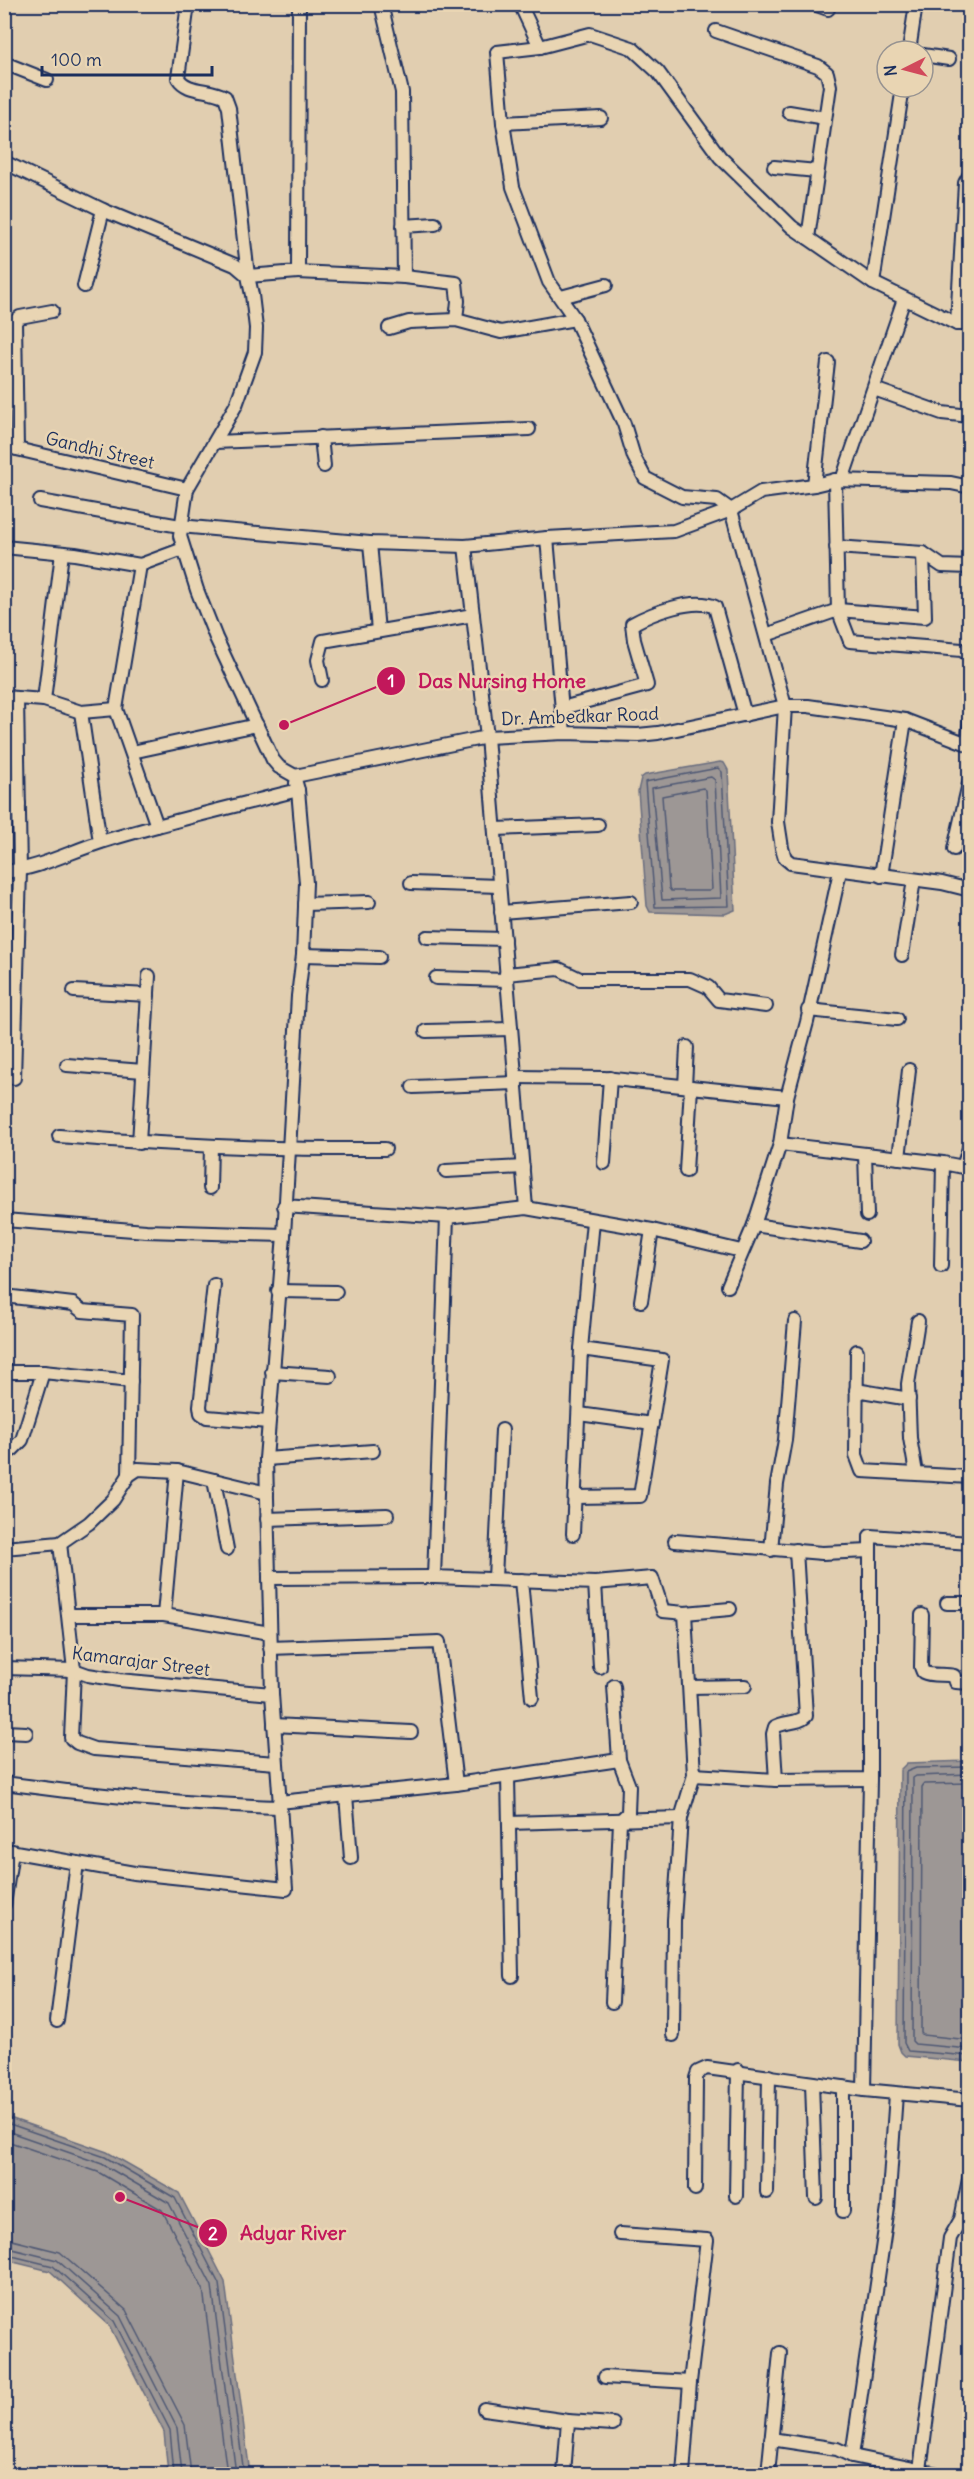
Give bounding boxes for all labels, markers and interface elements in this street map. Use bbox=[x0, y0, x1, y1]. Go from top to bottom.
scale bar bbox=[42, 39, 212, 77]
north arrow bbox=[875, 39, 935, 99]
text: 100 m bbox=[51, 48, 102, 71]
text: N bbox=[880, 64, 901, 77]
street label: Gandhi Street bbox=[43, 426, 157, 474]
callout: Das Nursing Home bbox=[376, 662, 598, 700]
text: Das Nursing Home bbox=[418, 668, 586, 693]
text: 1 bbox=[387, 669, 395, 692]
street label: Dr. Ambedkar Road bbox=[501, 702, 660, 730]
street label: Kamarajar Street bbox=[71, 1641, 211, 1681]
callout: Adyar River bbox=[198, 2214, 358, 2252]
text: Adyar River bbox=[240, 2220, 347, 2245]
text: 2 bbox=[208, 2222, 218, 2245]

